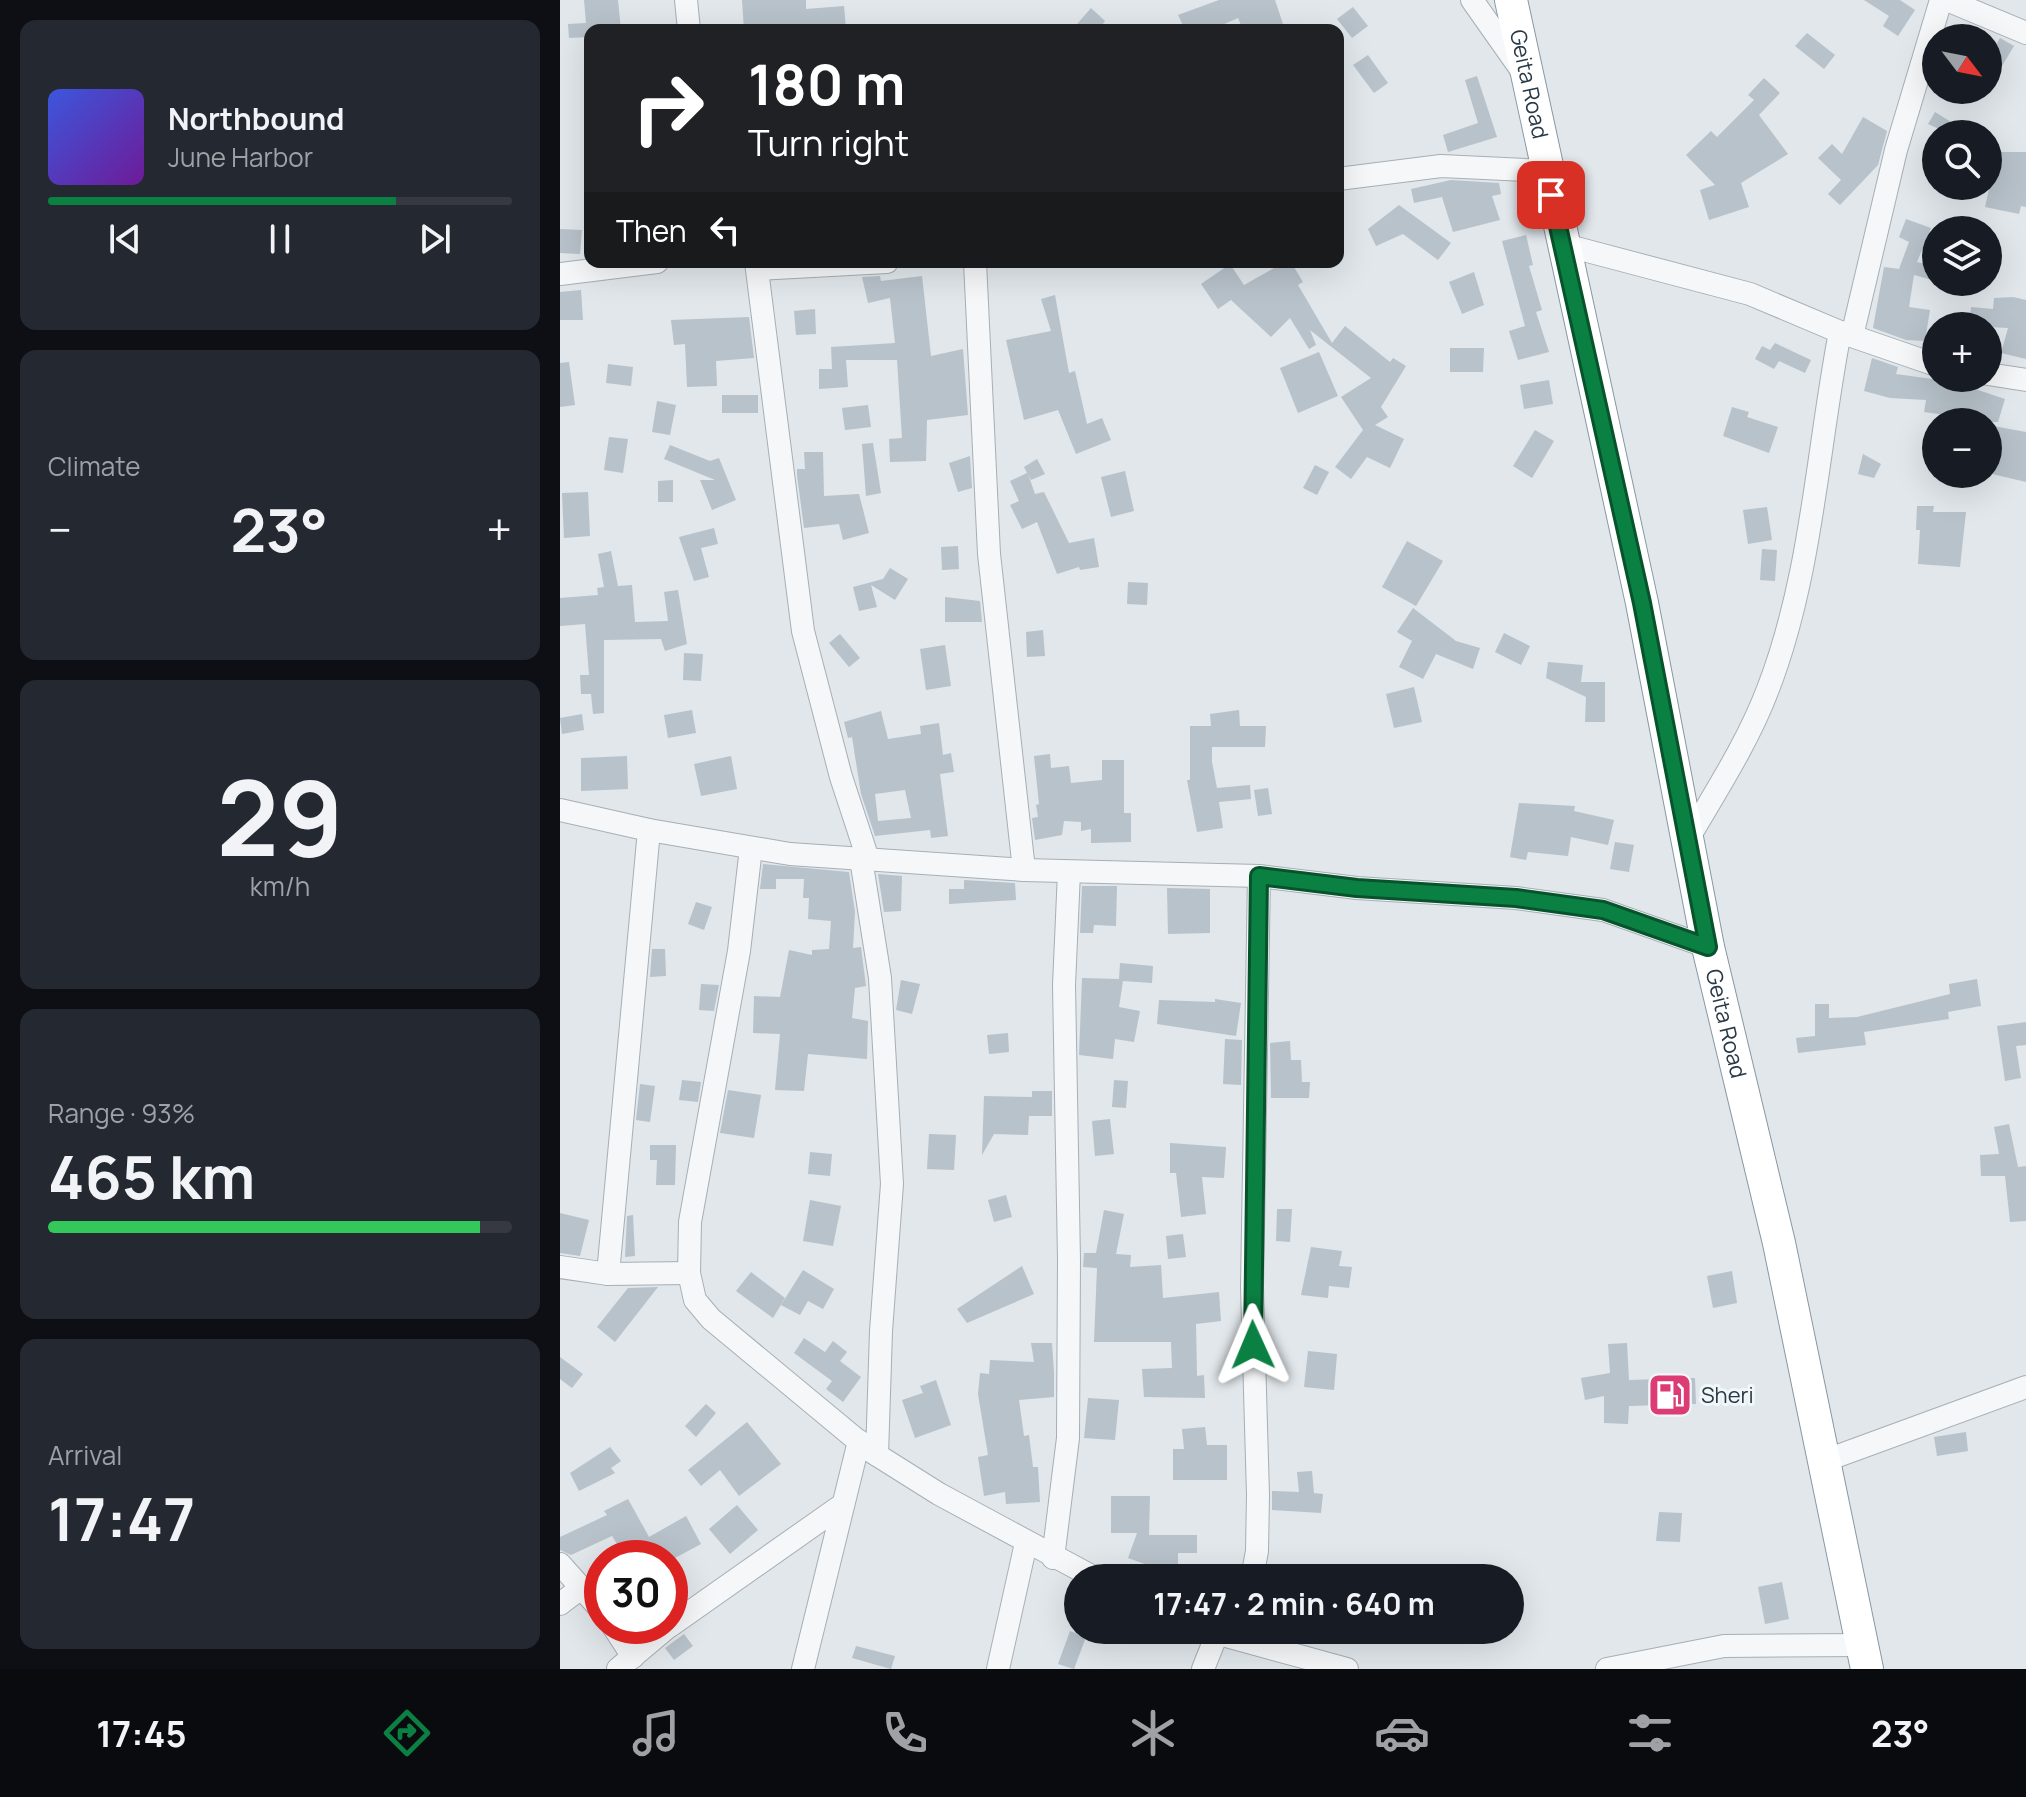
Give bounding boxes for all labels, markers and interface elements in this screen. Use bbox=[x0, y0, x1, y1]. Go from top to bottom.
north arrow bbox=[1922, 24, 2002, 104]
map controls bbox=[1922, 24, 2002, 488]
street label: Geita Road bbox=[1503, 27, 1556, 142]
text: 180 m bbox=[748, 45, 905, 122]
icon: right bbox=[616, 56, 720, 160]
text: Northbound bbox=[168, 98, 345, 139]
text: Turn right bbox=[748, 118, 909, 167]
button: search bbox=[1922, 120, 2002, 200]
text: June Harbor bbox=[168, 139, 313, 175]
pin bbox=[1517, 161, 1585, 229]
icon: arrive bbox=[1529, 173, 1573, 217]
icon: left bbox=[703, 208, 747, 252]
text: Then bbox=[616, 210, 687, 251]
button: layers bbox=[1922, 216, 2002, 296]
icon: previous bbox=[103, 217, 147, 261]
icon: pause bbox=[258, 217, 302, 261]
icon: next bbox=[413, 217, 457, 261]
button: + bbox=[1922, 312, 2002, 392]
button: − bbox=[1922, 408, 2002, 488]
text: Climate bbox=[48, 448, 140, 484]
text: 23° bbox=[230, 488, 328, 570]
text: − bbox=[48, 499, 72, 559]
text: + bbox=[487, 499, 512, 559]
text: 29 bbox=[217, 745, 343, 887]
text: km/h bbox=[250, 868, 310, 904]
street label: Geita Road bbox=[1699, 966, 1754, 1081]
text: Range · 93% bbox=[48, 1095, 195, 1131]
text: 465 km bbox=[48, 1135, 255, 1217]
position arrow bbox=[1211, 1303, 1295, 1387]
fuel station icon: Sheri bbox=[1646, 1371, 1694, 1419]
place label: Sheri bbox=[1701, 1380, 1754, 1410]
text: Arrival bbox=[48, 1437, 122, 1473]
text: 17:47 bbox=[48, 1477, 195, 1559]
speed limit sign: 30 bbox=[584, 1540, 688, 1644]
text: 17:47 · 2 min · 640 m bbox=[1153, 1583, 1435, 1624]
icon: directions bbox=[379, 1705, 435, 1761]
icon: music bbox=[628, 1705, 684, 1761]
icon: phone bbox=[877, 1705, 933, 1761]
icon: climate bbox=[1125, 1705, 1181, 1761]
icon: car bbox=[1374, 1705, 1430, 1761]
icon: filters bbox=[1622, 1705, 1678, 1761]
text: 17:45 bbox=[96, 1709, 187, 1758]
text: 23° bbox=[1871, 1709, 1930, 1758]

